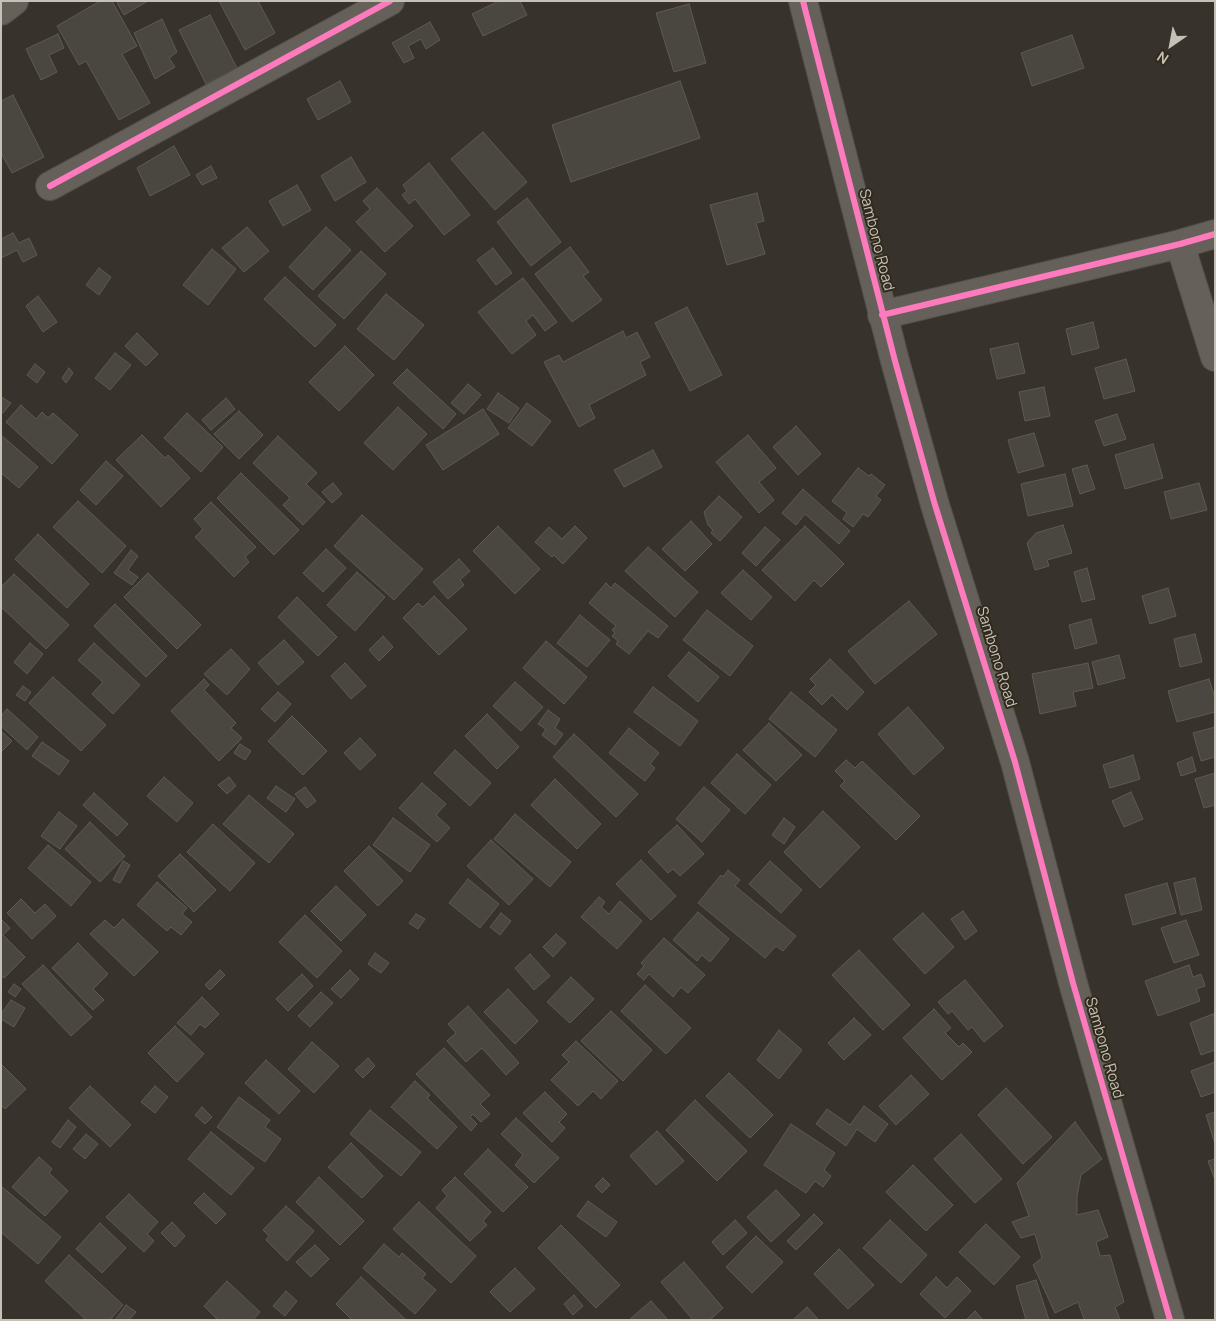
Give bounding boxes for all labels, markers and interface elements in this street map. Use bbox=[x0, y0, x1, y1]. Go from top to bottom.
north arrow bbox=[1146, 20, 1196, 70]
text: N bbox=[1153, 47, 1172, 69]
street label: Sambono Road bbox=[855, 187, 897, 293]
street label: Sambono Road bbox=[972, 604, 1020, 710]
street label: Sambono Road bbox=[1081, 995, 1127, 1101]

